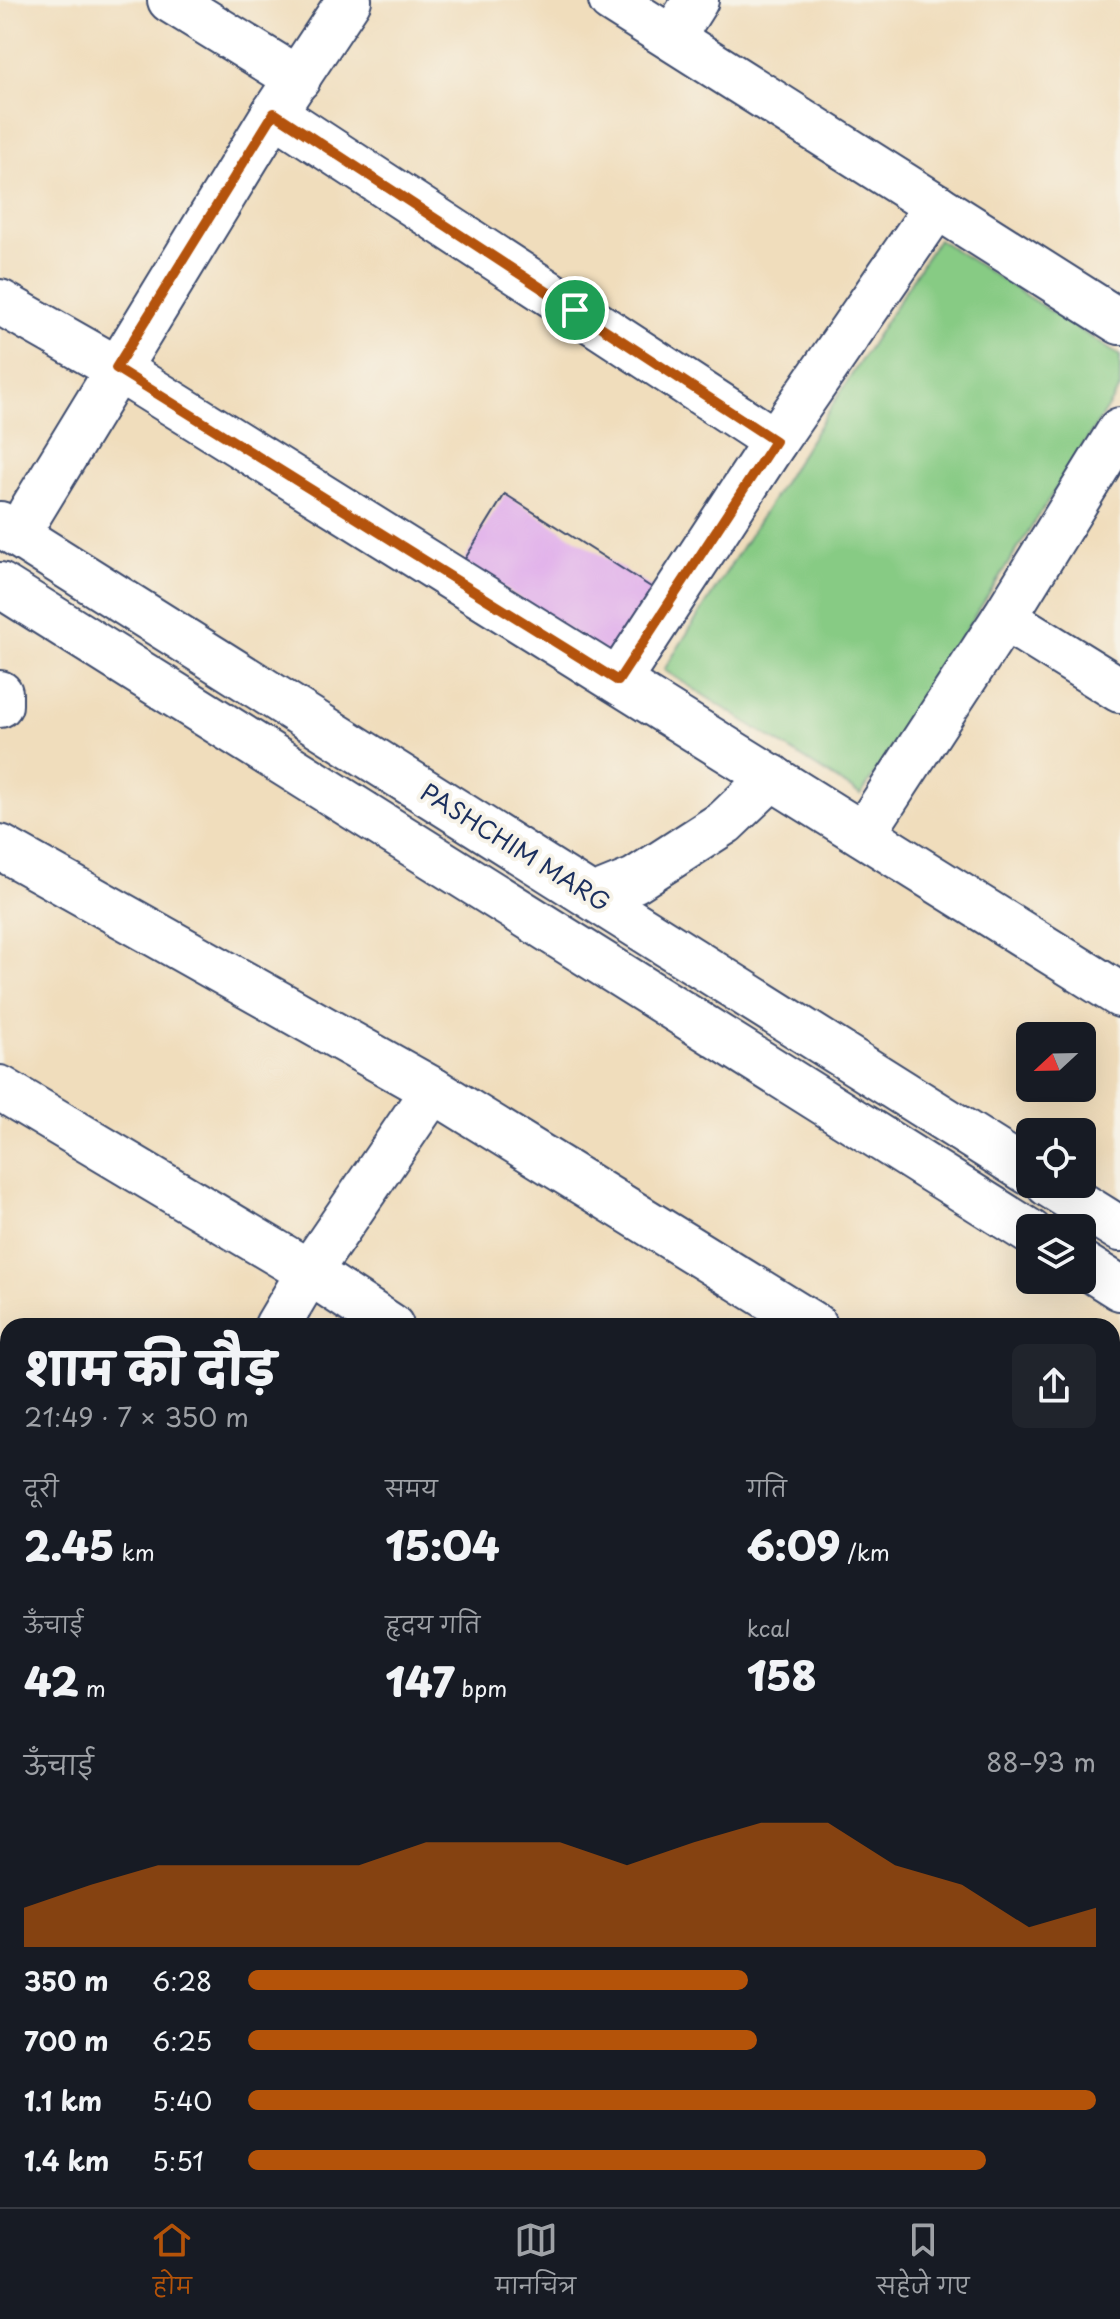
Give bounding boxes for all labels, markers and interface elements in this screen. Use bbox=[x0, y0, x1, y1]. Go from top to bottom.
pin bbox=[541, 276, 609, 344]
icon: arrive bbox=[553, 288, 597, 332]
street label: PASHCHIM MARG bbox=[414, 773, 618, 919]
north arrow bbox=[1016, 1022, 1096, 1102]
map controls bbox=[1016, 1022, 1096, 1294]
button: locate bbox=[1016, 1118, 1096, 1198]
button: layers bbox=[1016, 1214, 1096, 1294]
text: शाम की दौड़ bbox=[24, 1334, 276, 1400]
button: share bbox=[1012, 1344, 1096, 1428]
text: 21:49 · 7 × 350 m bbox=[24, 1397, 249, 1436]
text: दूरी bbox=[24, 1471, 59, 1504]
text: समय bbox=[385, 1471, 438, 1504]
text: गति bbox=[747, 1471, 787, 1504]
text: 2.45 bbox=[24, 1514, 114, 1575]
text: 15:04 bbox=[385, 1514, 499, 1575]
text: 6:09 bbox=[747, 1514, 840, 1575]
text: km bbox=[114, 1535, 155, 1568]
text: /km bbox=[840, 1535, 890, 1568]
text: ऊँचाई bbox=[24, 1607, 83, 1640]
text: हृदय गति bbox=[385, 1607, 480, 1640]
text: kcal bbox=[747, 1611, 791, 1644]
text: 158 bbox=[747, 1644, 817, 1705]
text: 42 bbox=[24, 1650, 79, 1711]
text: 147 bbox=[385, 1650, 454, 1711]
text: m bbox=[79, 1671, 106, 1704]
text: bpm bbox=[454, 1671, 507, 1704]
text: 88–93 m bbox=[986, 1742, 1096, 1781]
text: ऊँचाई bbox=[24, 1745, 94, 1784]
text: 350 m bbox=[24, 1961, 108, 2000]
text: 6:28 bbox=[152, 1961, 212, 2000]
text: 700 m bbox=[24, 2021, 109, 2060]
text: 6:25 bbox=[152, 2021, 212, 2060]
text: 1.1 km bbox=[24, 2081, 102, 2120]
text: 5:40 bbox=[152, 2081, 212, 2120]
text: 1.4 km bbox=[24, 2141, 109, 2180]
text: 5:51 bbox=[152, 2141, 204, 2180]
tab: होम bbox=[150, 2218, 194, 2311]
tab: मानचित्र bbox=[495, 2218, 576, 2311]
tab: सहेजे गए bbox=[877, 2218, 970, 2311]

